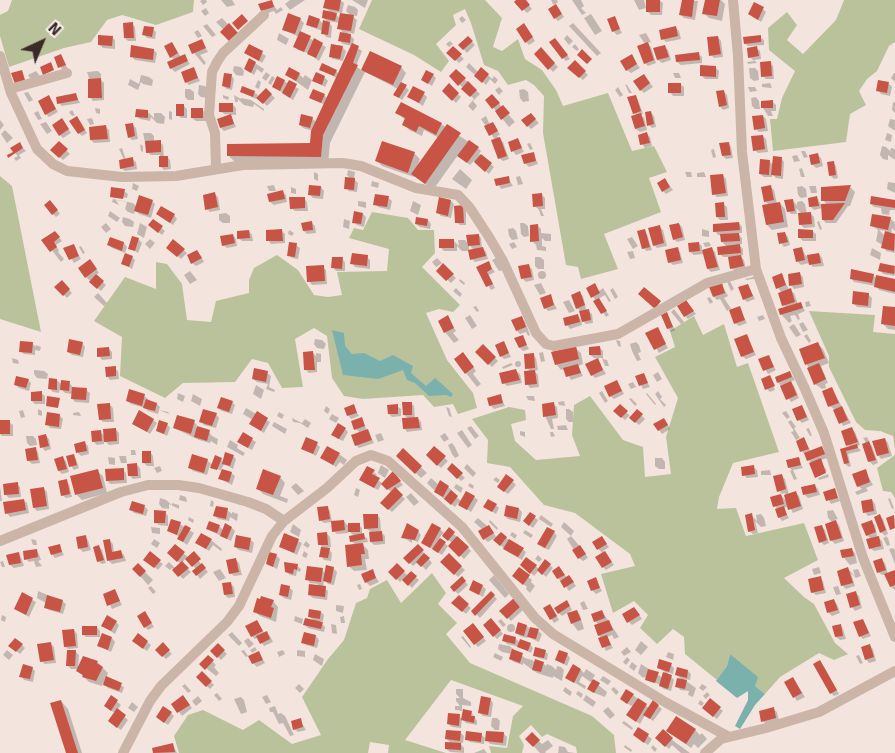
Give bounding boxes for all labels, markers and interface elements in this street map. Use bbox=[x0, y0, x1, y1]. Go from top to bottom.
north arrow bbox=[12, 12, 72, 72]
text: N bbox=[44, 18, 65, 40]

